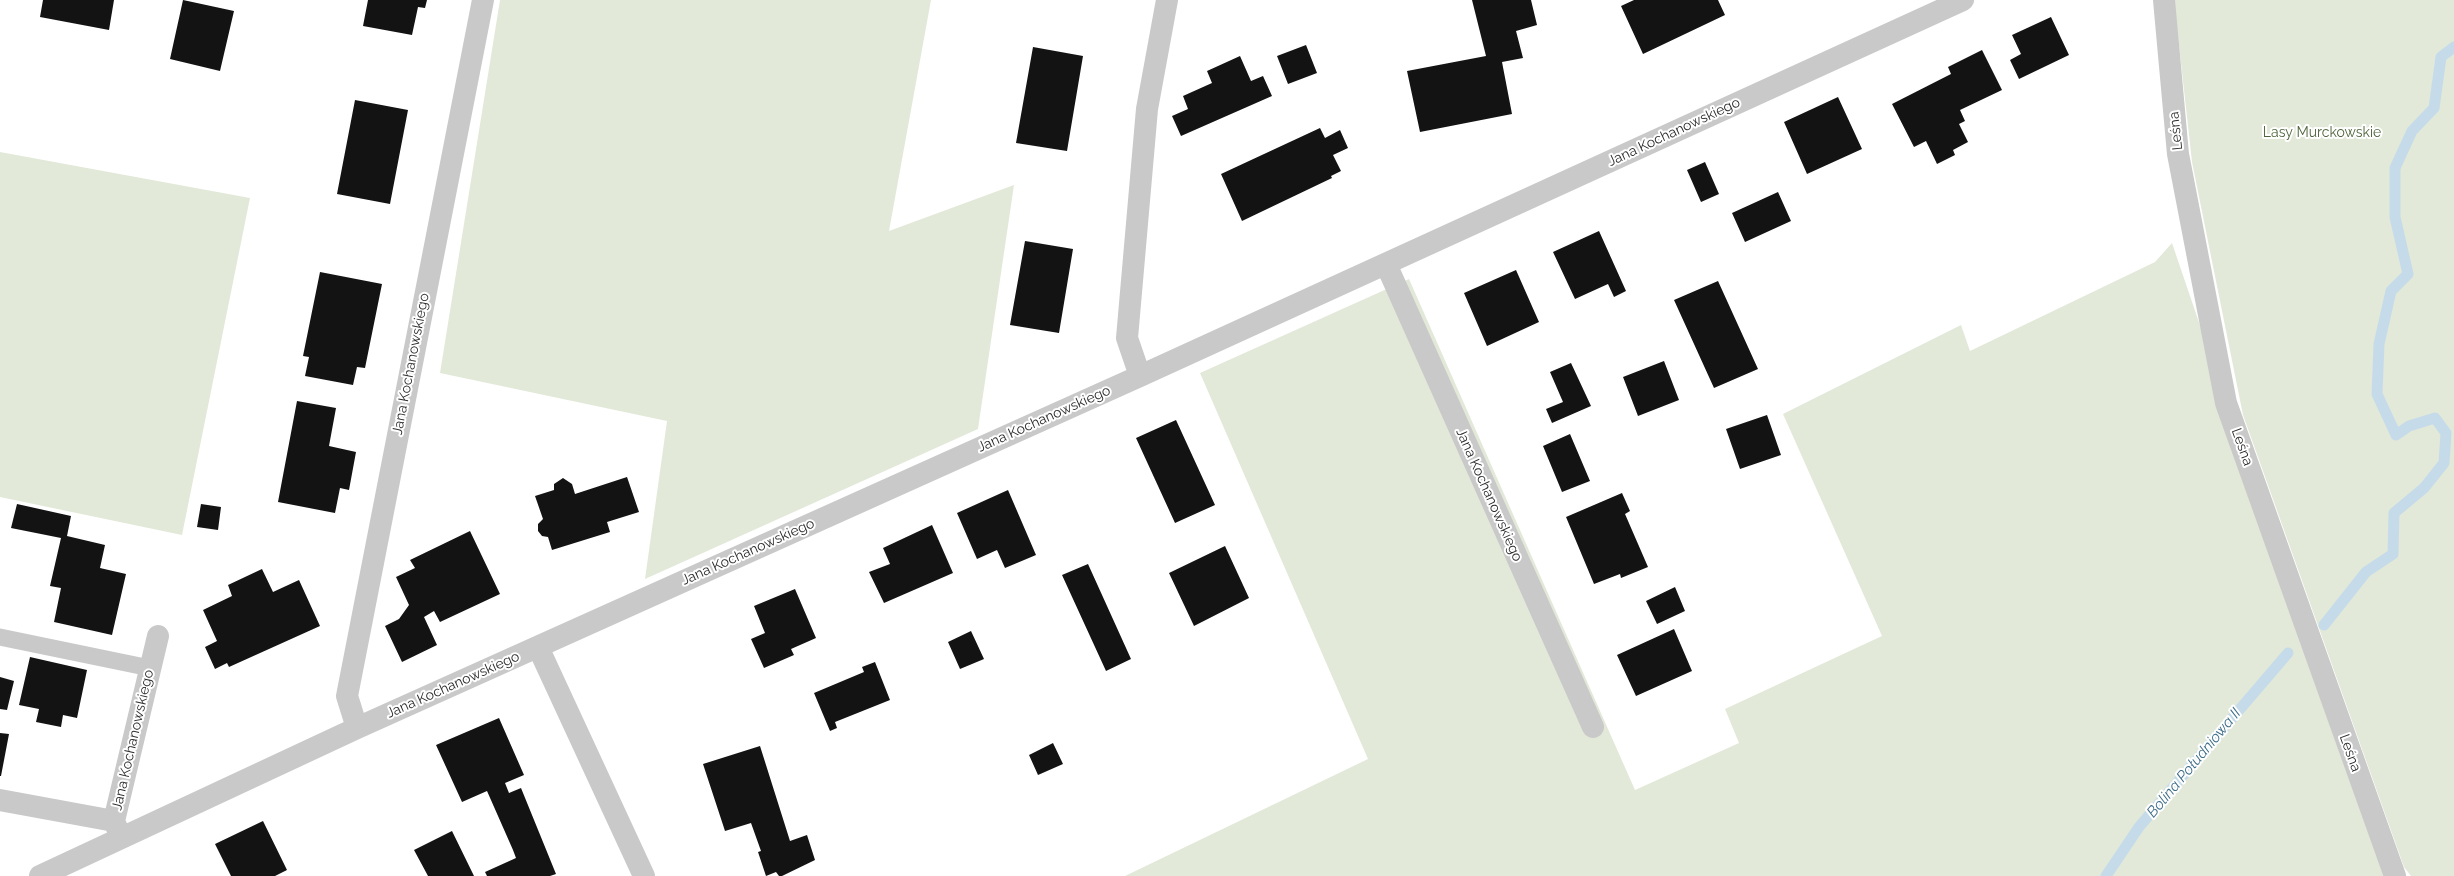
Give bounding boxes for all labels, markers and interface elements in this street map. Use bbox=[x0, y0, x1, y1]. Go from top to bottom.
street label: Jana Kochanowskiego bbox=[1605, 94, 1743, 170]
street label: Leśna bbox=[2166, 111, 2186, 151]
park label: Lasy Murckowskie bbox=[2263, 125, 2381, 141]
street label: Jana Kochanowskiego bbox=[389, 292, 433, 436]
street label: Jana Kochanowskiego bbox=[975, 382, 1113, 456]
street label: Jana Kochanowskiego bbox=[1452, 426, 1526, 564]
street label: Leśna bbox=[2227, 426, 2257, 468]
street label: Jana Kochanowskiego bbox=[679, 515, 817, 589]
street label: Jana Kochanowskiego bbox=[384, 648, 522, 722]
street label: Jana Kochanowskiego bbox=[109, 668, 157, 812]
water label: Bolina Południowa II bbox=[2143, 705, 2245, 821]
street label: Leśna bbox=[2335, 732, 2365, 774]

